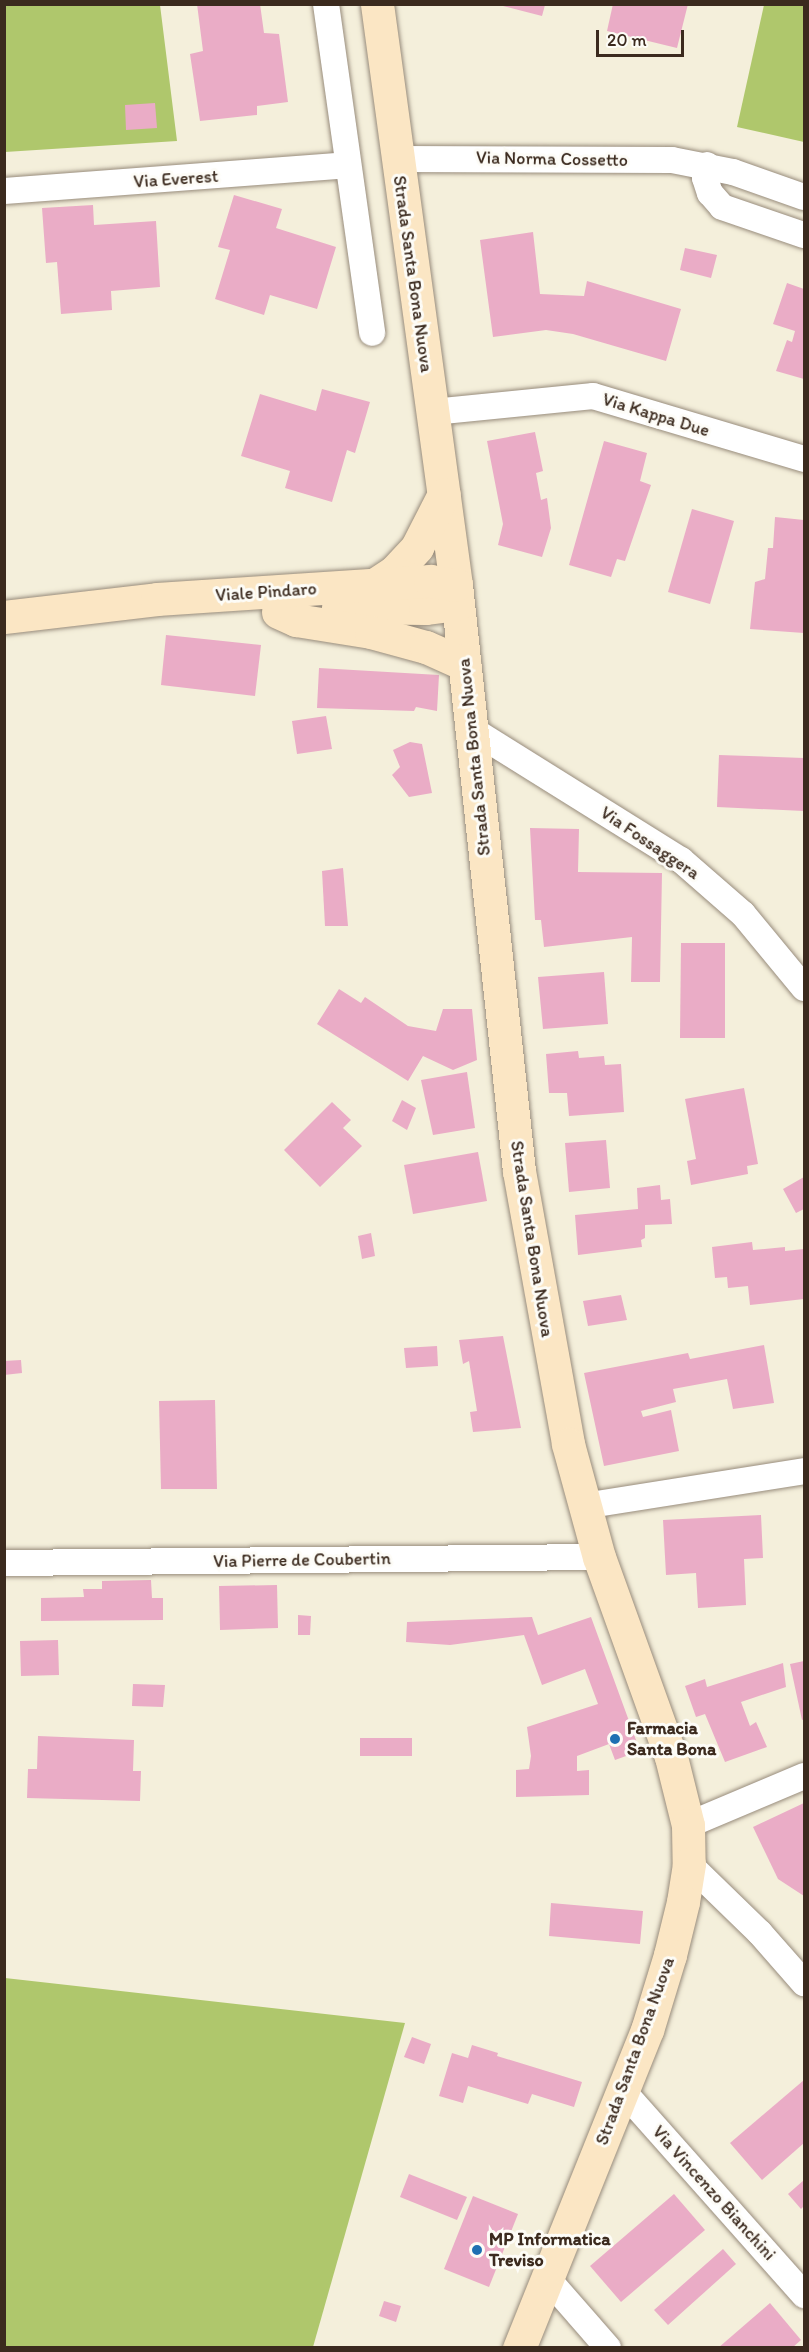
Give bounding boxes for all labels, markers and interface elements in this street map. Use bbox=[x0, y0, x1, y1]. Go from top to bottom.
scale bar bbox=[599, 18, 688, 56]
text: 20 m bbox=[607, 29, 647, 51]
street label: Via Norma Cossetto bbox=[476, 147, 628, 171]
street label: Via Everest bbox=[133, 165, 219, 193]
street label: Strada Santa Bona Nuova bbox=[389, 175, 437, 373]
street label: Via Kappa Due bbox=[600, 388, 712, 442]
street label: Viale Pindaro bbox=[215, 578, 317, 606]
street label: Strada Santa Bona Nuova bbox=[453, 657, 495, 857]
street label: Via Fossaggera bbox=[597, 802, 703, 884]
street label: Strada Santa Bona Nuova bbox=[506, 1140, 558, 1338]
street label: Via Pierre de Coubertin bbox=[213, 1548, 391, 1572]
place label: Farmacia Santa Bona bbox=[627, 1718, 716, 1760]
marker: Farmacia Santa Bona bbox=[608, 1732, 622, 1746]
street label: Strada Santa Bona Nuova bbox=[591, 1954, 679, 2148]
street label: Via Vincenzo Bianchini bbox=[648, 2121, 780, 2265]
place label: MP Informatica Treviso bbox=[489, 2229, 611, 2272]
marker: MP Informatica Treviso bbox=[470, 2243, 484, 2257]

